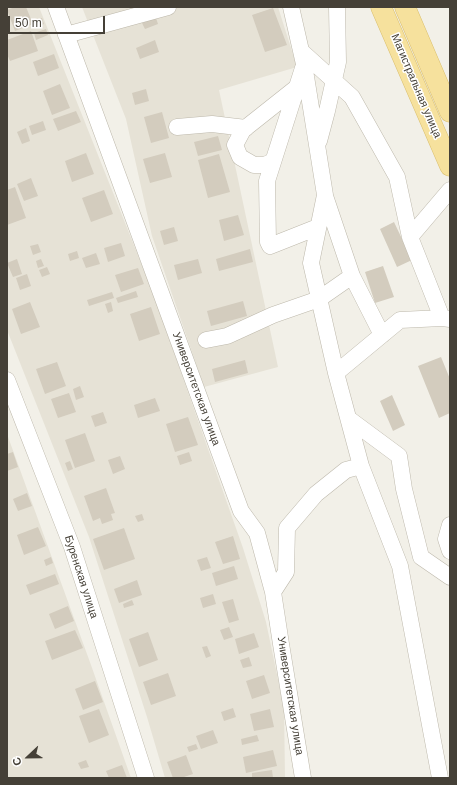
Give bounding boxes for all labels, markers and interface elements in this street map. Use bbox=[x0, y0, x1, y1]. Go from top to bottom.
scale bar bbox=[10, 8, 107, 34]
text: 50 m bbox=[15, 16, 42, 30]
street label: Магистральная улица bbox=[388, 32, 444, 140]
street label: Университетская улица bbox=[169, 330, 223, 448]
street label: Буренская улица bbox=[61, 534, 101, 620]
street label: Университетская улица bbox=[274, 636, 306, 756]
north arrow bbox=[8, 737, 48, 777]
text: С bbox=[10, 756, 24, 767]

